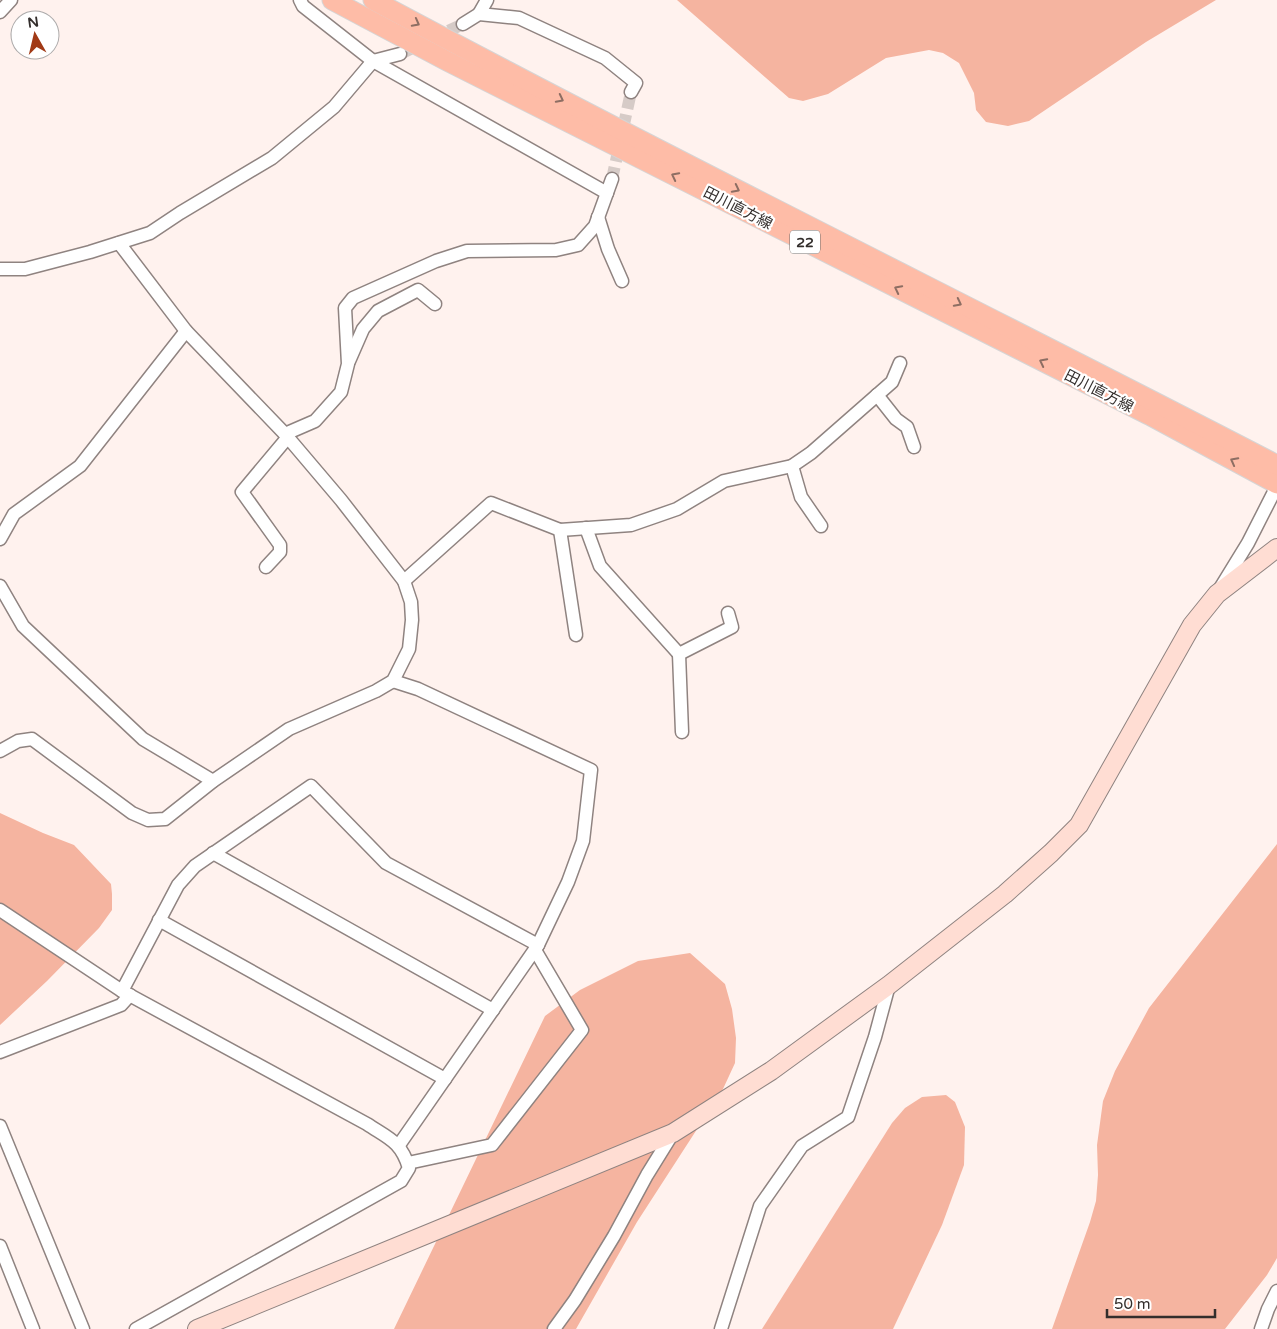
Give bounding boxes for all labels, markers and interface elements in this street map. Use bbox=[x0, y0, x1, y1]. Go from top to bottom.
north arrow bbox=[10, 10, 60, 60]
text: N bbox=[27, 13, 40, 32]
one-way arrow bbox=[411, 17, 420, 27]
one-way arrow bbox=[555, 93, 564, 103]
one-way arrow bbox=[671, 172, 680, 182]
street label: 田川直方線 bbox=[700, 183, 776, 233]
one-way arrow bbox=[730, 183, 739, 193]
road number: 22 bbox=[790, 230, 820, 253]
one-way arrow bbox=[894, 285, 903, 295]
one-way arrow bbox=[953, 297, 962, 307]
one-way arrow bbox=[1039, 358, 1048, 368]
street label: 田川直方線 bbox=[1061, 366, 1137, 416]
one-way arrow bbox=[1230, 457, 1239, 467]
scale bar bbox=[1107, 1286, 1214, 1318]
text: 50 m bbox=[1114, 1295, 1151, 1313]

